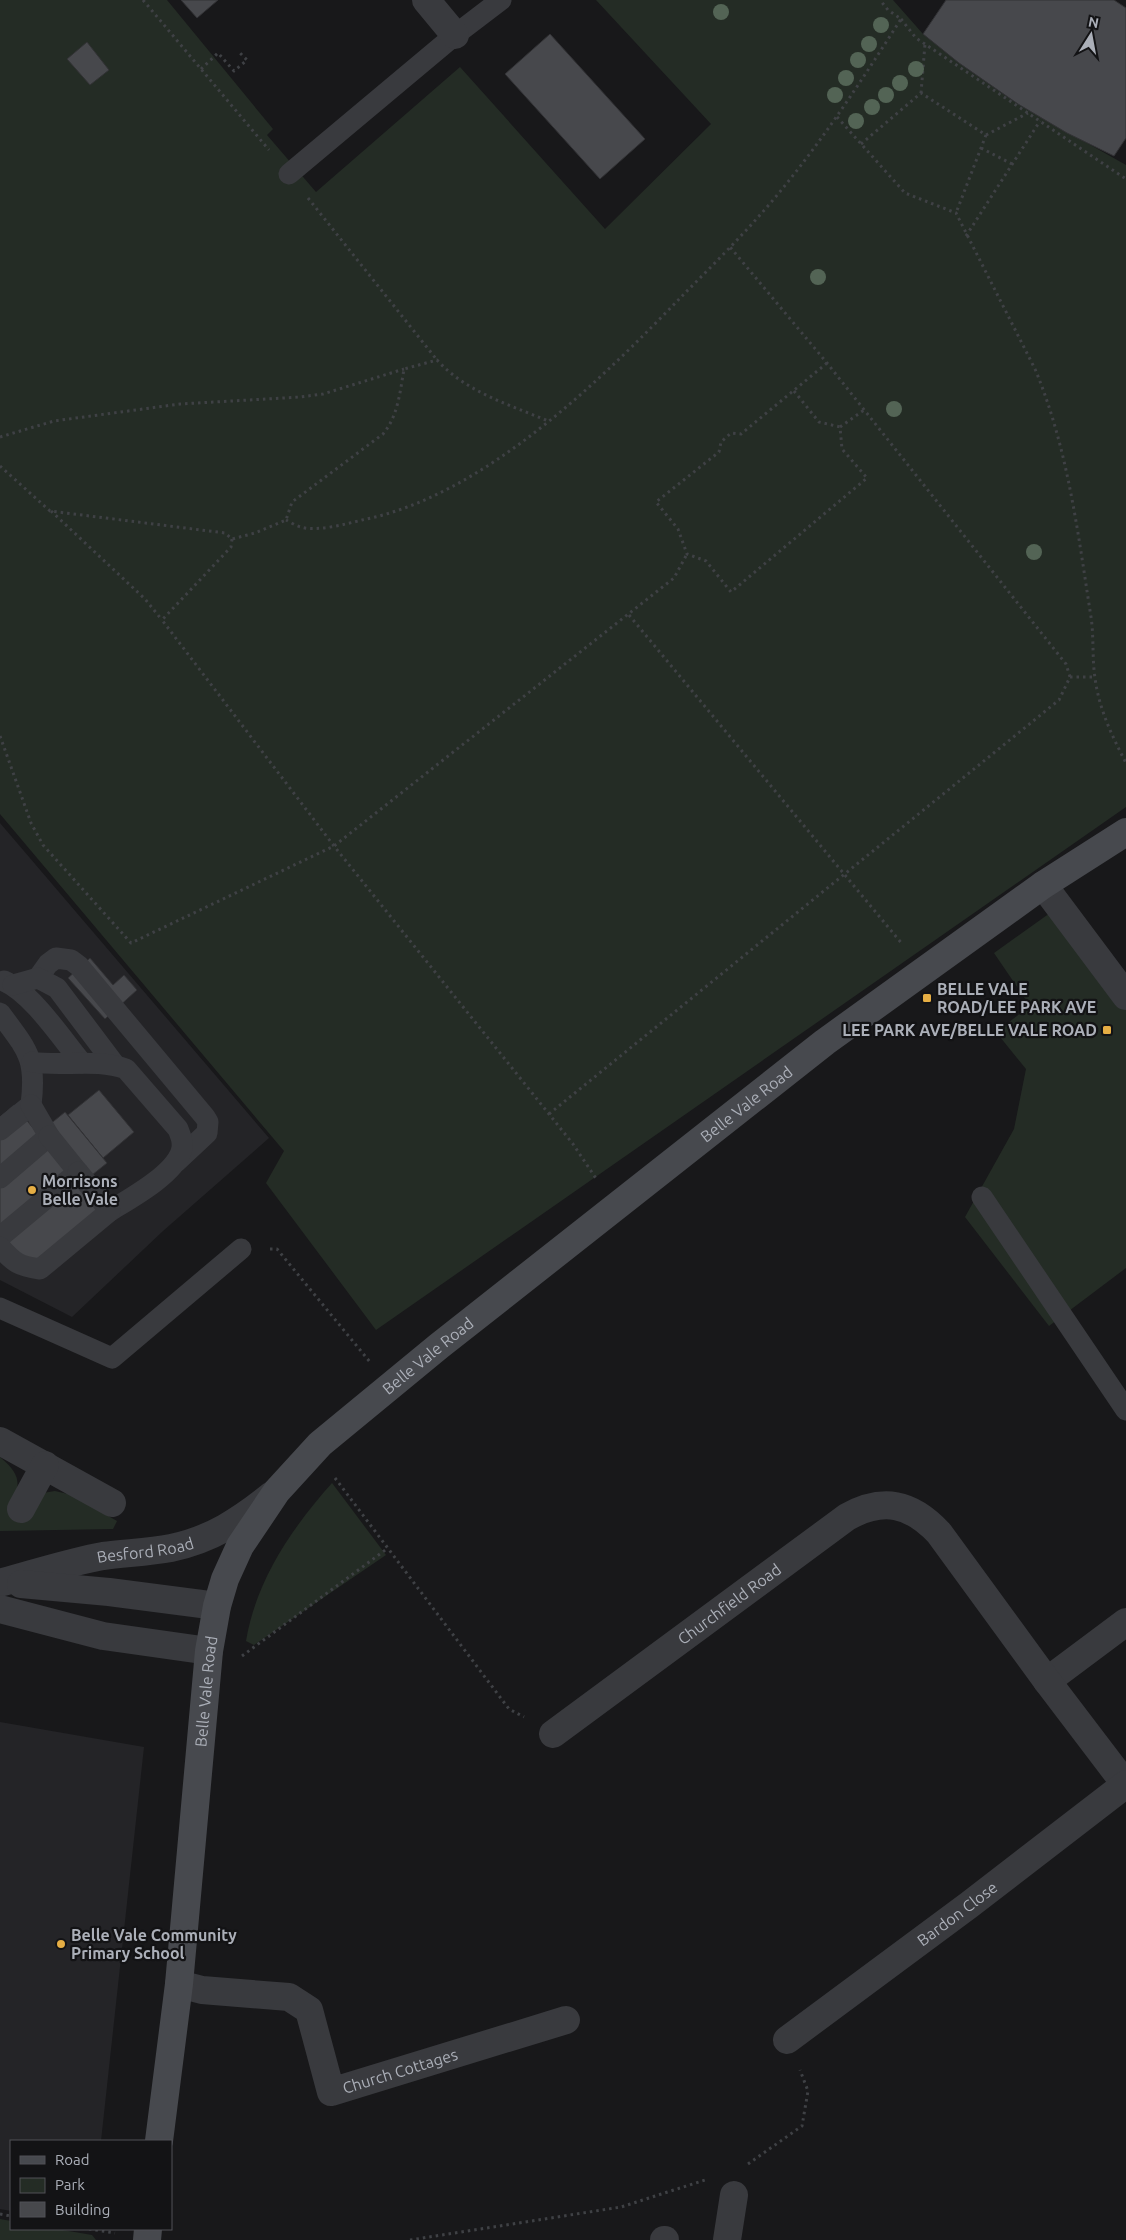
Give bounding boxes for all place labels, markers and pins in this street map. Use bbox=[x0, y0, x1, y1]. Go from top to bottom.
place label: BELLE VALE ROAD/LEE PARK AVE bbox=[937, 980, 1096, 1016]
marker: BELLE VALE ROAD/LEE PARK AVE bbox=[921, 992, 933, 1004]
place label: LEE PARK AVE/BELLE VALE ROAD bbox=[842, 1021, 1097, 1039]
marker: LEE PARK AVE/BELLE VALE ROAD bbox=[1101, 1024, 1113, 1036]
place label: Morrisons Belle Vale bbox=[42, 1172, 118, 1208]
marker: Morrisons Belle Vale bbox=[26, 1184, 38, 1196]
place label: Belle Vale Community Primary School bbox=[71, 1926, 237, 1962]
marker: Belle Vale Community Primary School bbox=[55, 1938, 67, 1950]

